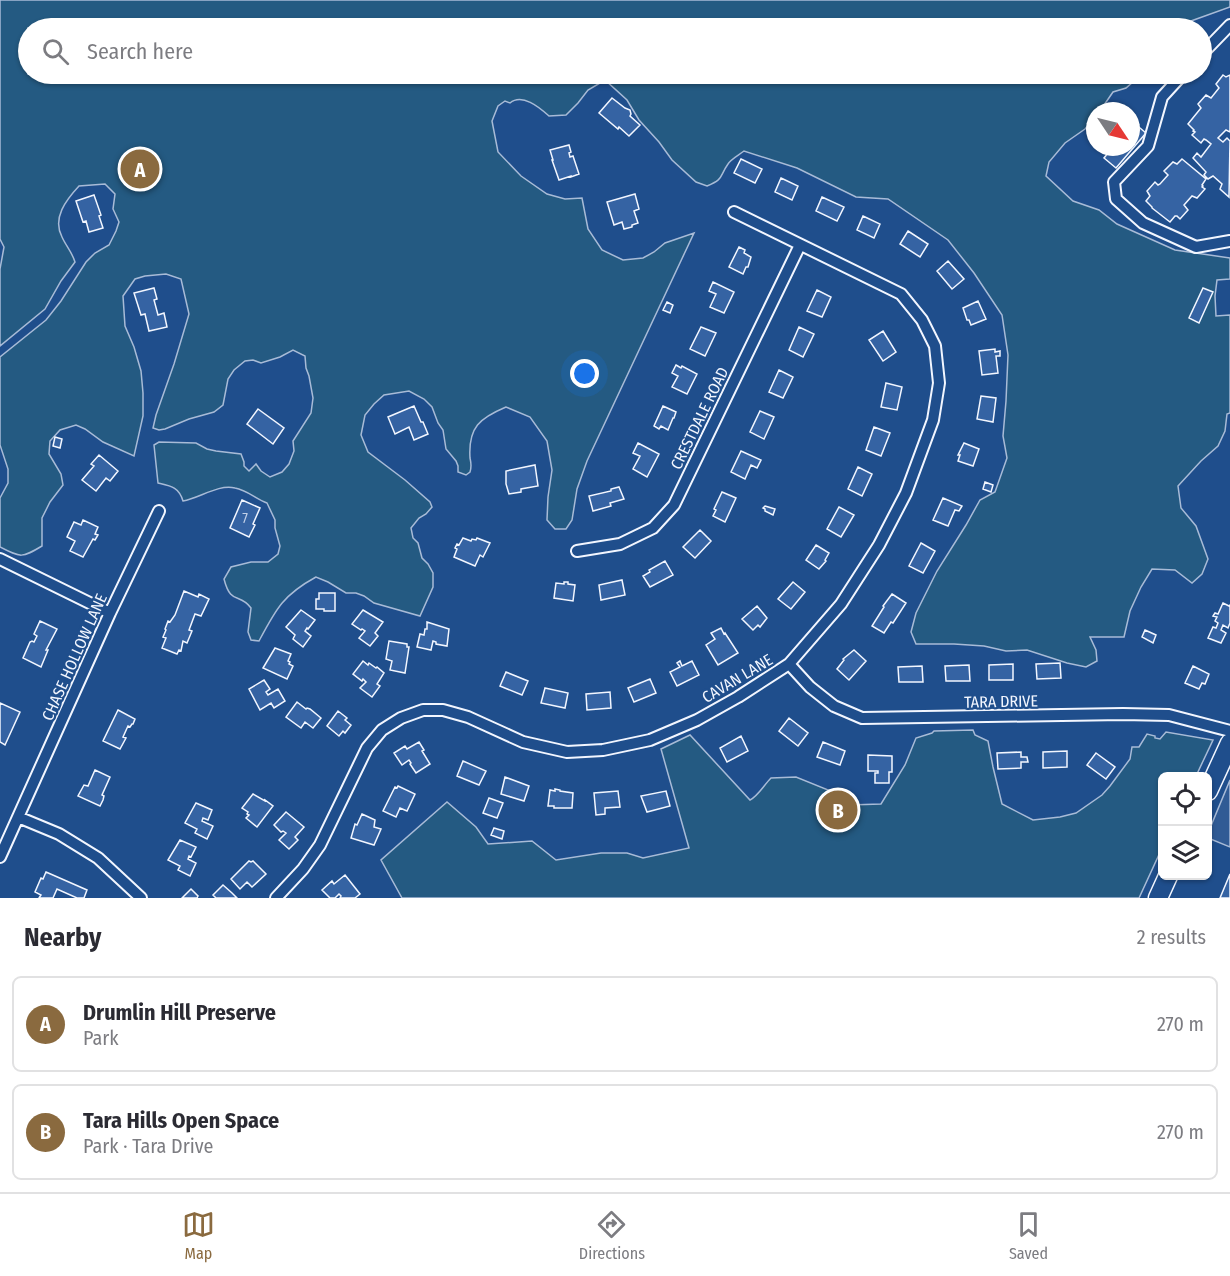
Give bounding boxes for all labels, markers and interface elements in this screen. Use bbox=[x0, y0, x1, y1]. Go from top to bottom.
search box bbox=[18, 18, 1212, 84]
icon: search bbox=[39, 35, 72, 68]
text: Search here bbox=[87, 38, 193, 65]
north arrow bbox=[1086, 102, 1140, 156]
pin: A bbox=[120, 146, 160, 192]
your location bbox=[570, 359, 599, 388]
street label: CRESTDALE ROAD bbox=[667, 364, 732, 472]
house number: 7 bbox=[242, 510, 248, 527]
street label: CHASE HOLLOW LANE bbox=[38, 591, 111, 724]
street label: CAVAN LANE bbox=[699, 650, 776, 707]
street label: TARA DRIVE bbox=[964, 691, 1038, 712]
map controls bbox=[1158, 772, 1212, 880]
button: locate bbox=[1158, 772, 1212, 826]
pin: B bbox=[818, 788, 858, 832]
button: layers bbox=[1158, 826, 1212, 880]
text: Nearby bbox=[24, 922, 101, 953]
text: 2 results bbox=[1137, 925, 1206, 949]
text: Drumlin Hill Preserve bbox=[83, 999, 276, 1026]
text: A bbox=[40, 1012, 51, 1036]
text: 270 m bbox=[1157, 1012, 1204, 1036]
text: Park bbox=[83, 1026, 119, 1050]
text: Tara Hills Open Space bbox=[83, 1107, 279, 1134]
text: B bbox=[40, 1120, 51, 1144]
text: 270 m bbox=[1157, 1120, 1204, 1144]
text: Park · Tara Drive bbox=[83, 1134, 213, 1158]
tab: Map bbox=[182, 1208, 215, 1263]
tab: Directions bbox=[579, 1208, 645, 1263]
tab: Saved bbox=[1009, 1208, 1048, 1263]

